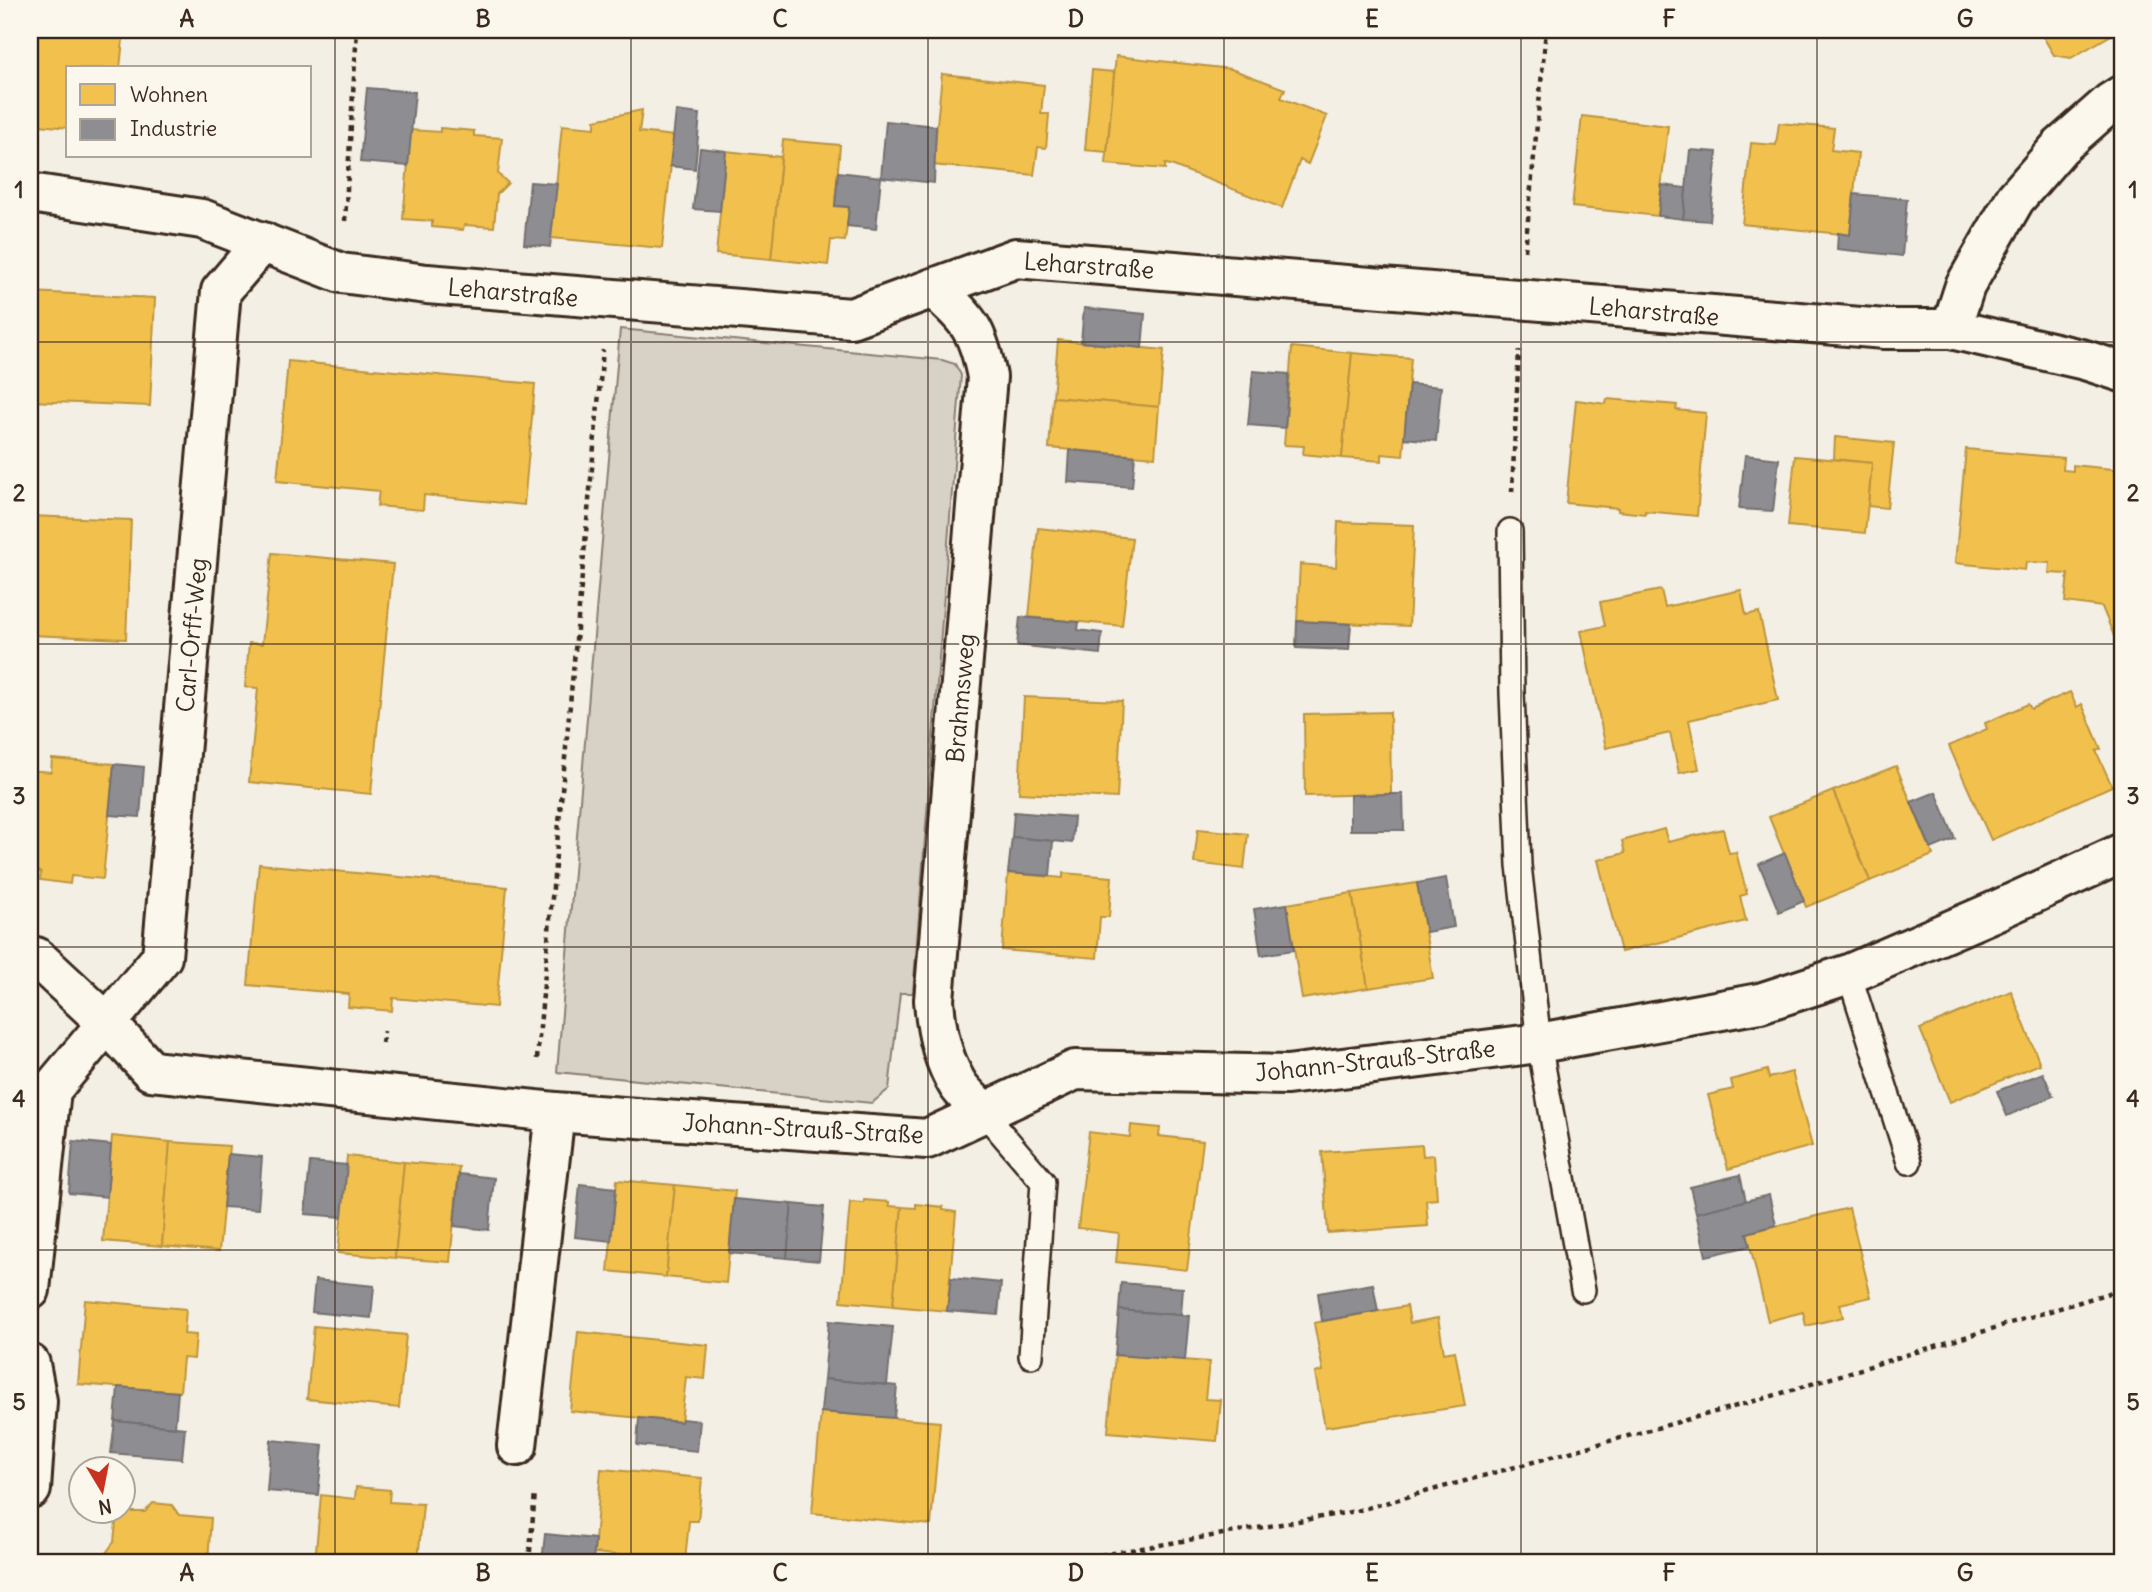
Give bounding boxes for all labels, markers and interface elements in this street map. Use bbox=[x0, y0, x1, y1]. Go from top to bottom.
text: A bbox=[180, 4, 195, 33]
text: B bbox=[475, 4, 491, 33]
text: C bbox=[772, 4, 788, 33]
text: D bbox=[1068, 4, 1084, 33]
text: E bbox=[1365, 4, 1379, 33]
text: F bbox=[1662, 4, 1676, 33]
text: G bbox=[1957, 4, 1973, 33]
legend bbox=[66, 66, 312, 158]
text: Wohnen bbox=[130, 81, 208, 108]
text: Industrie bbox=[130, 115, 217, 142]
text: 1 bbox=[14, 175, 24, 204]
text: 1 bbox=[2128, 175, 2138, 204]
street label: Leharstraße bbox=[1023, 245, 1155, 285]
street label: Leharstraße bbox=[447, 271, 579, 313]
street label: Leharstraße bbox=[1588, 290, 1720, 332]
text: 2 bbox=[13, 478, 26, 507]
text: 2 bbox=[2127, 478, 2140, 507]
street label: Carl-Orff-Weg bbox=[169, 557, 213, 713]
street label: Brahmsweg bbox=[939, 632, 981, 764]
text: 3 bbox=[12, 781, 26, 810]
text: 3 bbox=[2126, 781, 2140, 810]
street label: Johann-Strauß-Straße bbox=[1253, 1032, 1497, 1088]
text: 4 bbox=[12, 1084, 26, 1113]
text: 4 bbox=[2126, 1084, 2140, 1113]
street label: Johann-Strauß-Straße bbox=[682, 1107, 924, 1149]
text: 5 bbox=[12, 1387, 26, 1416]
text: 5 bbox=[2126, 1387, 2140, 1416]
north arrow bbox=[66, 1456, 136, 1526]
text: N bbox=[96, 1494, 114, 1520]
text: A bbox=[180, 1558, 195, 1587]
text: B bbox=[475, 1558, 491, 1587]
text: C bbox=[772, 1558, 788, 1587]
text: D bbox=[1068, 1558, 1084, 1587]
text: E bbox=[1365, 1558, 1379, 1587]
text: F bbox=[1662, 1558, 1676, 1587]
text: G bbox=[1957, 1558, 1973, 1587]

